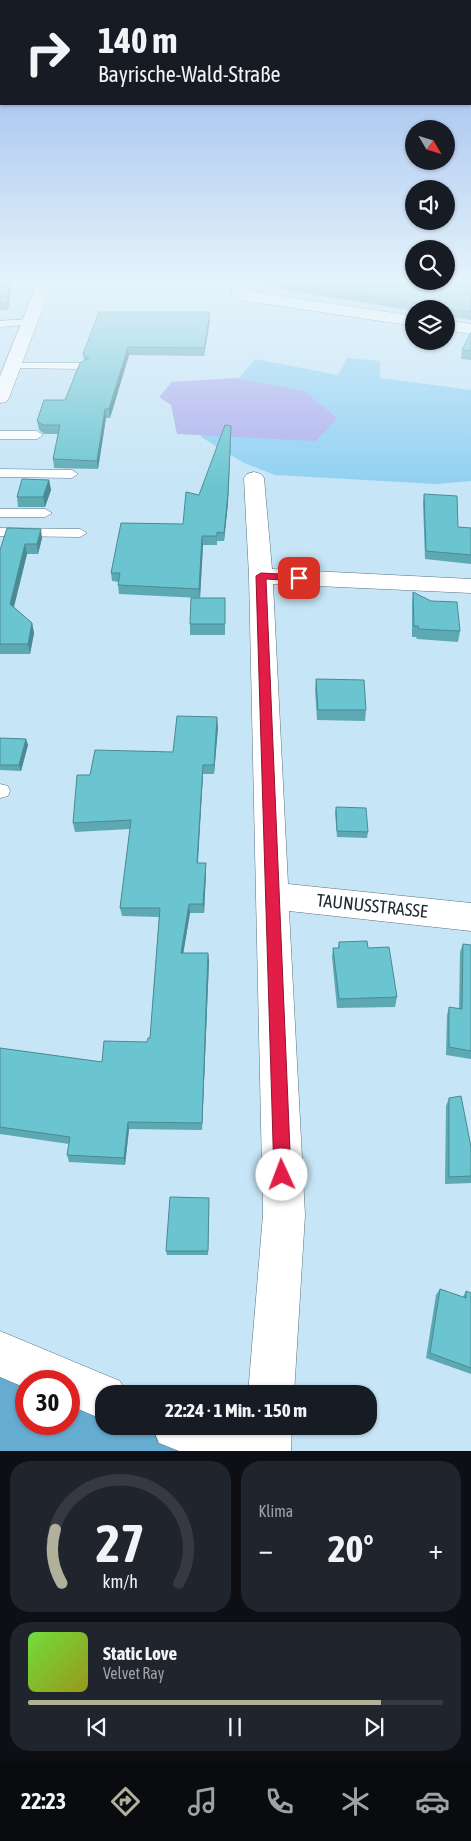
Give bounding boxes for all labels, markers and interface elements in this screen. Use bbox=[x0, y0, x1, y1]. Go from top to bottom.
icon: right bbox=[15, 20, 80, 85]
text: 140 m bbox=[98, 20, 177, 60]
text: Bayrische-Wald-Straße bbox=[98, 61, 281, 87]
north arrow bbox=[405, 120, 455, 170]
map controls bbox=[405, 120, 455, 350]
button: sound bbox=[405, 180, 455, 230]
button: search bbox=[405, 240, 455, 290]
button: layers bbox=[405, 300, 455, 350]
pin bbox=[278, 557, 320, 599]
icon: arrive bbox=[285, 564, 313, 592]
street label: TAUNUSSTRASSE bbox=[316, 889, 429, 922]
position arrow bbox=[255, 1148, 307, 1200]
speed limit sign: 30 bbox=[15, 1370, 80, 1435]
text: 22:24 · 1 Min. · 150 m bbox=[165, 1399, 307, 1421]
text: Klima bbox=[259, 1502, 293, 1520]
text: 27 bbox=[96, 1513, 145, 1573]
text: 20° bbox=[328, 1527, 374, 1570]
text: − bbox=[259, 1533, 273, 1565]
text: + bbox=[428, 1533, 443, 1565]
text: km/h bbox=[103, 1571, 138, 1592]
text: Static Love bbox=[103, 1642, 177, 1664]
text: Velvet Ray bbox=[103, 1664, 164, 1682]
icon: previous bbox=[83, 1713, 111, 1741]
icon: pause bbox=[221, 1713, 249, 1741]
icon: next bbox=[360, 1713, 388, 1741]
icon: directions bbox=[108, 1784, 143, 1819]
icon: music bbox=[185, 1784, 220, 1819]
icon: phone bbox=[262, 1784, 297, 1819]
icon: climate bbox=[338, 1784, 373, 1819]
icon: car bbox=[415, 1784, 450, 1819]
text: 22:23 bbox=[21, 1788, 66, 1814]

